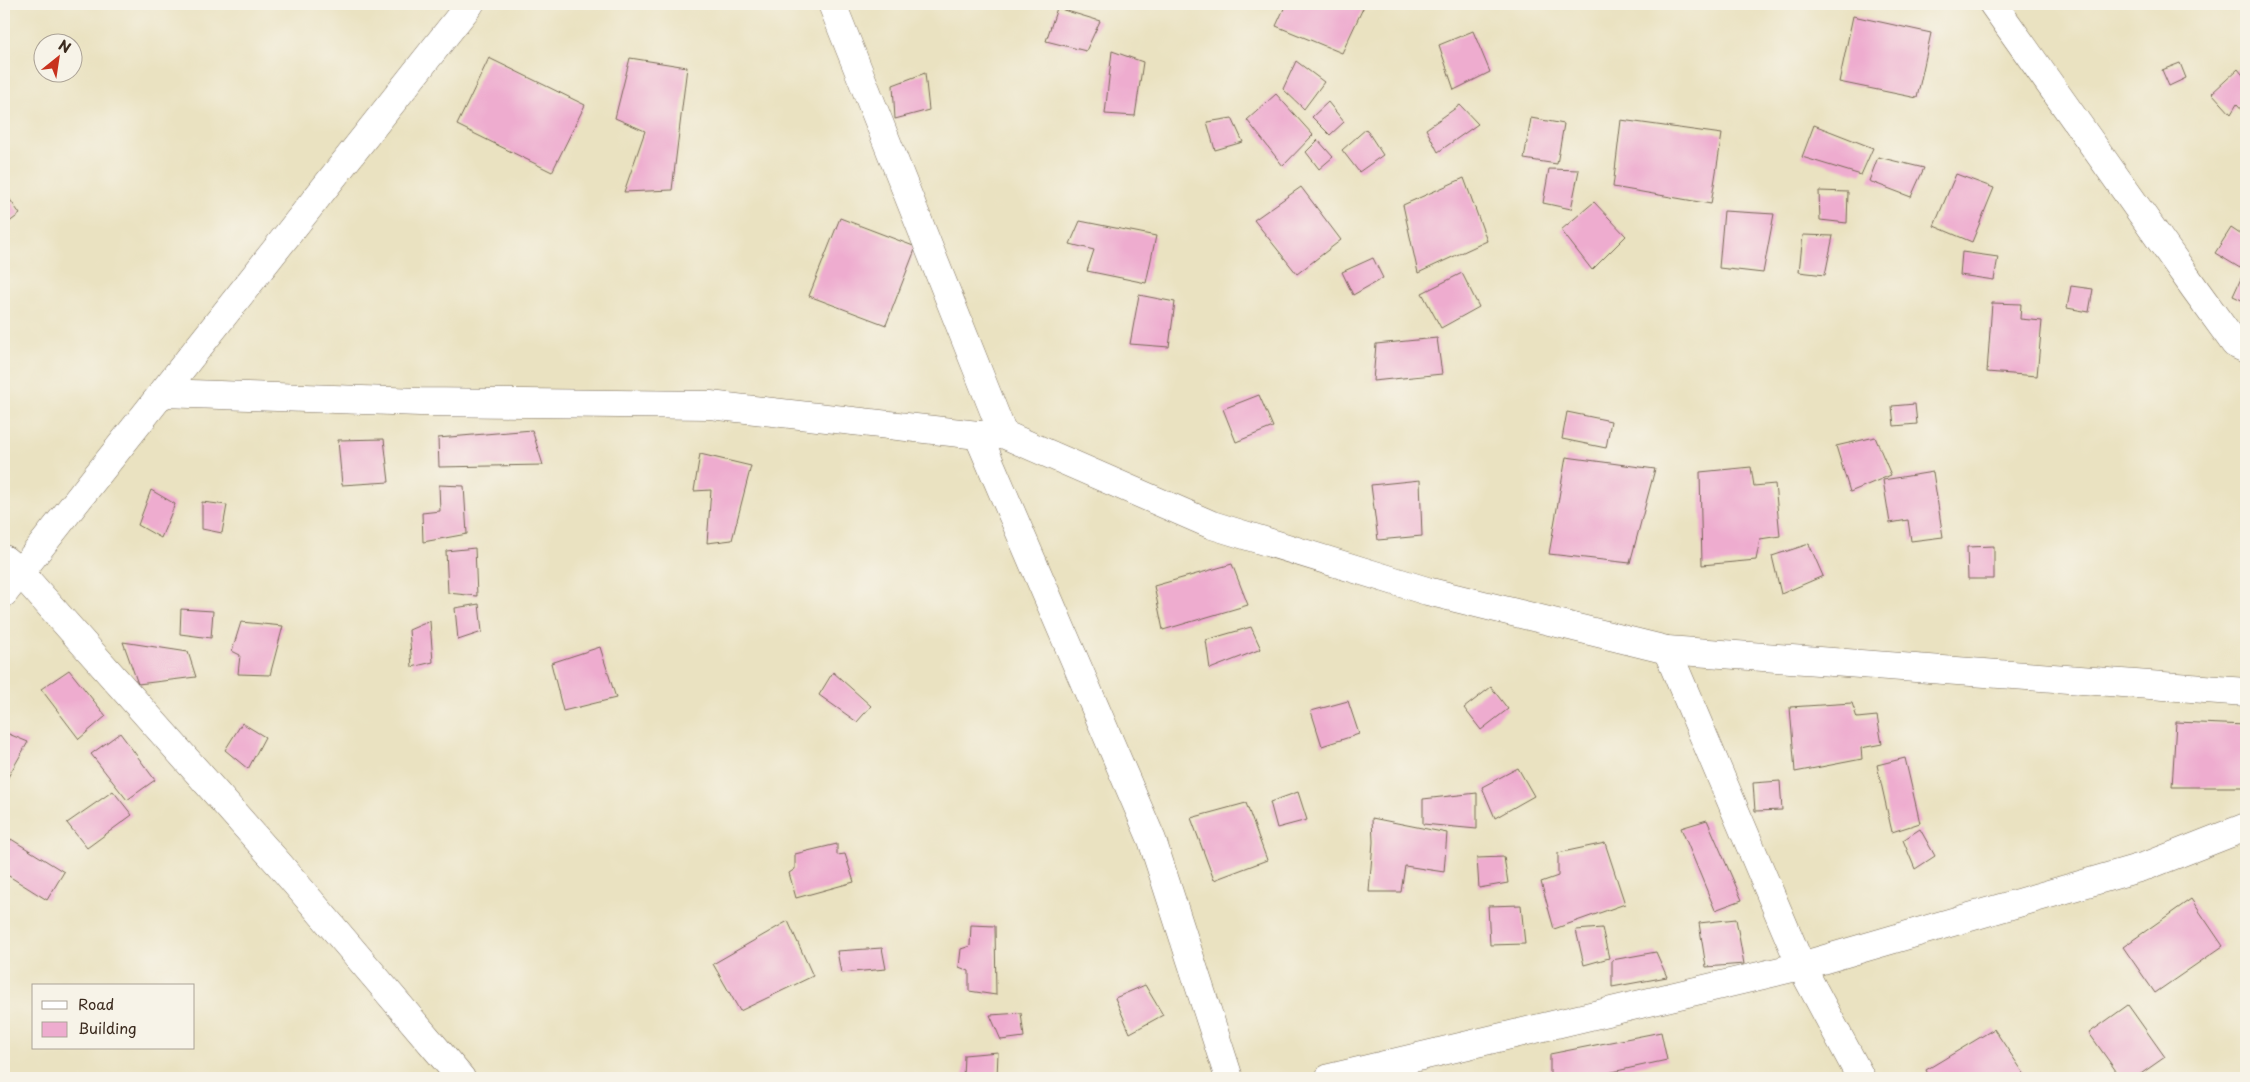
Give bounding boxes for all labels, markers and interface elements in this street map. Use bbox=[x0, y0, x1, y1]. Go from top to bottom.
north arrow bbox=[32, 32, 82, 82]
text: N bbox=[55, 34, 75, 58]
legend bbox=[32, 984, 195, 1050]
text: Road bbox=[78, 992, 114, 1015]
text: Building bbox=[78, 1016, 137, 1039]

